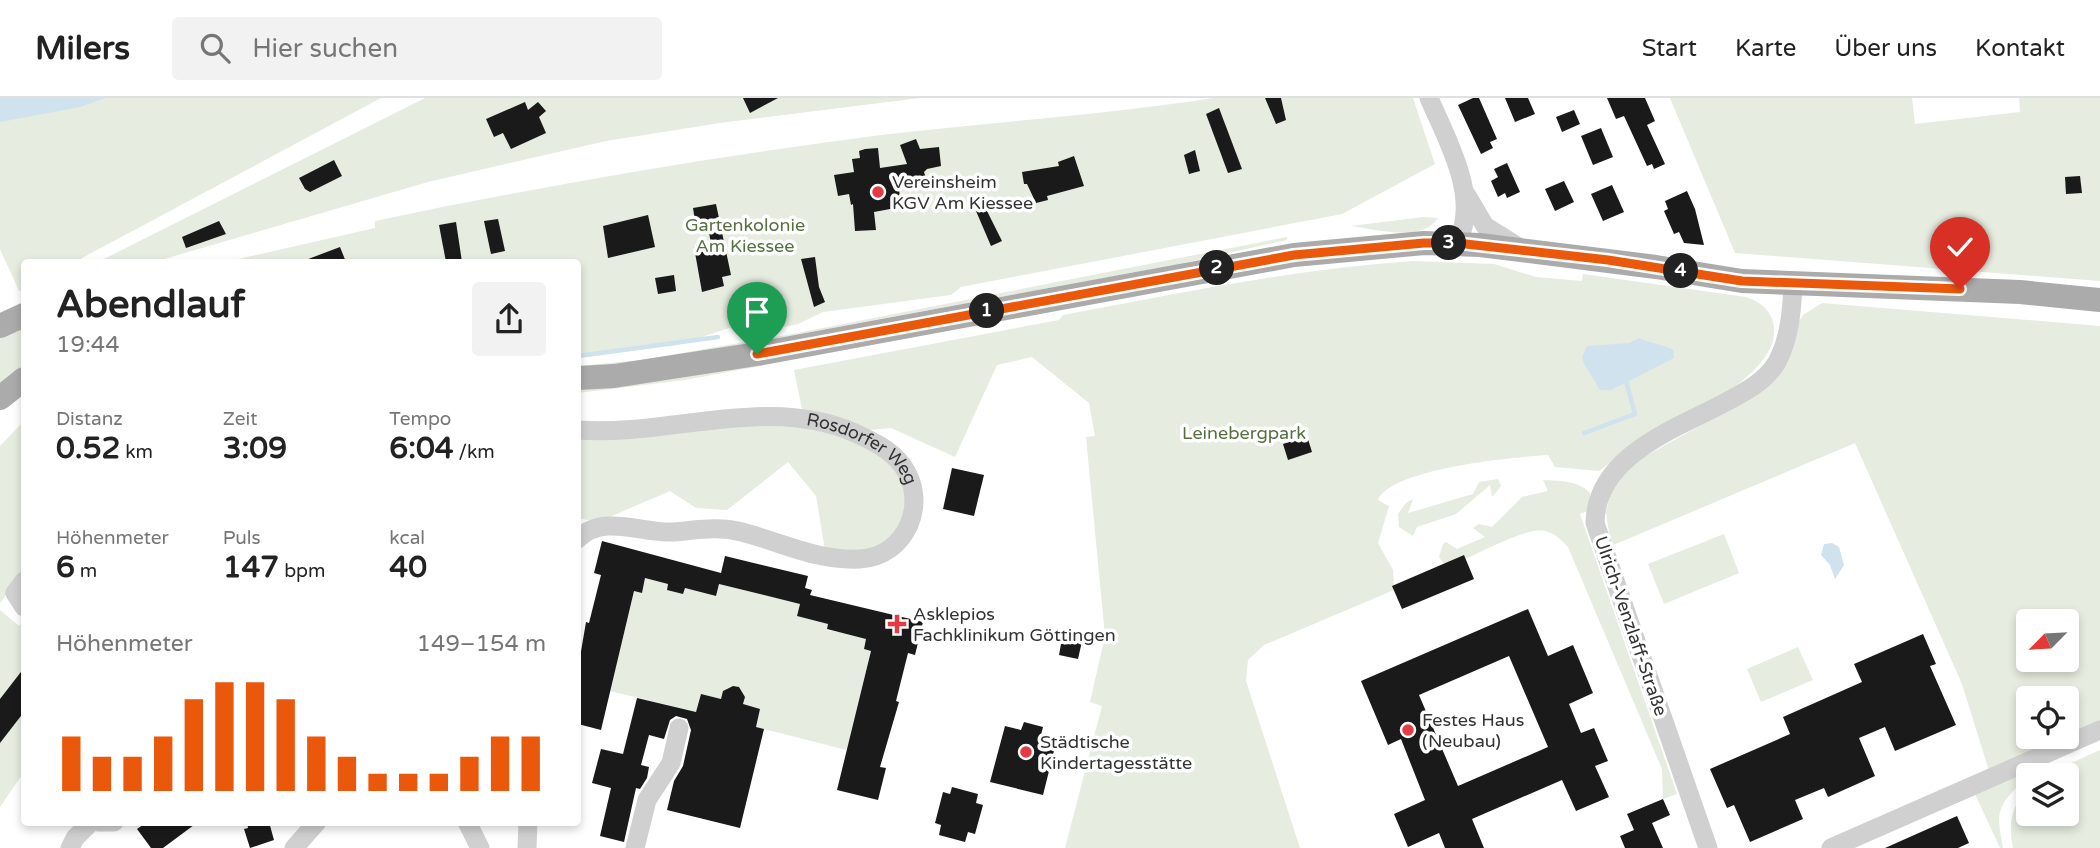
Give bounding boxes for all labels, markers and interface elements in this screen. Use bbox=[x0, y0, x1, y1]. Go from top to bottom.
search box bbox=[172, 17, 662, 80]
text: Milers bbox=[35, 29, 130, 68]
icon: search bbox=[196, 29, 234, 67]
text: Hier suchen bbox=[252, 33, 398, 64]
text: Start bbox=[1642, 34, 1697, 63]
text: Karte bbox=[1735, 34, 1796, 63]
text: Über uns bbox=[1834, 34, 1937, 63]
text: Kontakt bbox=[1975, 34, 2065, 63]
place label: Vereinsheim KGV Am Kiessee bbox=[892, 171, 1033, 214]
marker: Vereinsheim KGV Am Kiessee bbox=[870, 184, 886, 200]
park label: Gartenkolonie Am Kiessee bbox=[685, 214, 805, 257]
pin bbox=[1930, 217, 1990, 289]
pin: 3 bbox=[1432, 226, 1466, 260]
icon: check bbox=[1941, 228, 1979, 266]
text: 3 bbox=[1443, 231, 1454, 253]
pin: 2 bbox=[1200, 250, 1234, 286]
pin: 4 bbox=[1664, 254, 1698, 288]
text: 2 bbox=[1211, 256, 1222, 278]
text: 4 bbox=[1675, 259, 1686, 281]
text: Abendlauf bbox=[56, 282, 245, 328]
button: share bbox=[472, 282, 546, 356]
pin bbox=[727, 282, 787, 354]
icon: arrive bbox=[738, 293, 776, 331]
pin: 1 bbox=[970, 294, 1004, 328]
text: 1 bbox=[981, 299, 992, 321]
text: 19:44 bbox=[56, 331, 120, 359]
text: Distanz bbox=[56, 408, 123, 430]
text: Zeit bbox=[223, 408, 258, 430]
text: Tempo bbox=[389, 408, 451, 430]
street label: Rosdorfer Weg bbox=[805, 408, 922, 488]
park label: Leinebergpark bbox=[1182, 422, 1306, 444]
text: 0.52 bbox=[56, 430, 120, 467]
text: 3:09 bbox=[223, 430, 287, 467]
text: 6:04 bbox=[389, 430, 454, 467]
text: km bbox=[120, 441, 153, 463]
text: /km bbox=[454, 441, 495, 463]
text: Höhenmeter bbox=[56, 527, 169, 549]
text: Puls bbox=[223, 527, 261, 549]
text: kcal bbox=[389, 527, 425, 549]
street label: Ulrich-Venzlaff-Straße bbox=[1590, 533, 1672, 719]
text: 6 bbox=[56, 549, 75, 586]
text: 147 bbox=[223, 549, 279, 586]
text: 40 bbox=[389, 549, 427, 586]
text: m bbox=[75, 560, 97, 582]
text: bpm bbox=[279, 560, 326, 582]
place label: Asklepios Fachklinikum Göttingen bbox=[913, 603, 1116, 646]
north arrow bbox=[2016, 609, 2079, 672]
map controls bbox=[2016, 609, 2079, 826]
marker: Asklepios Fachklinikum Göttingen bbox=[887, 614, 907, 634]
text: Höhenmeter bbox=[56, 630, 193, 658]
text: 149–154 m bbox=[417, 630, 546, 658]
button: locate bbox=[2016, 686, 2079, 749]
place label: Festes Haus (Neubau) bbox=[1422, 709, 1524, 752]
marker: Festes Haus (Neubau) bbox=[1400, 722, 1416, 738]
place label: Städtische Kindertagesstätte bbox=[1040, 731, 1192, 774]
marker: Städtische Kindertagesstätte bbox=[1018, 744, 1034, 760]
button: layers bbox=[2016, 763, 2079, 826]

